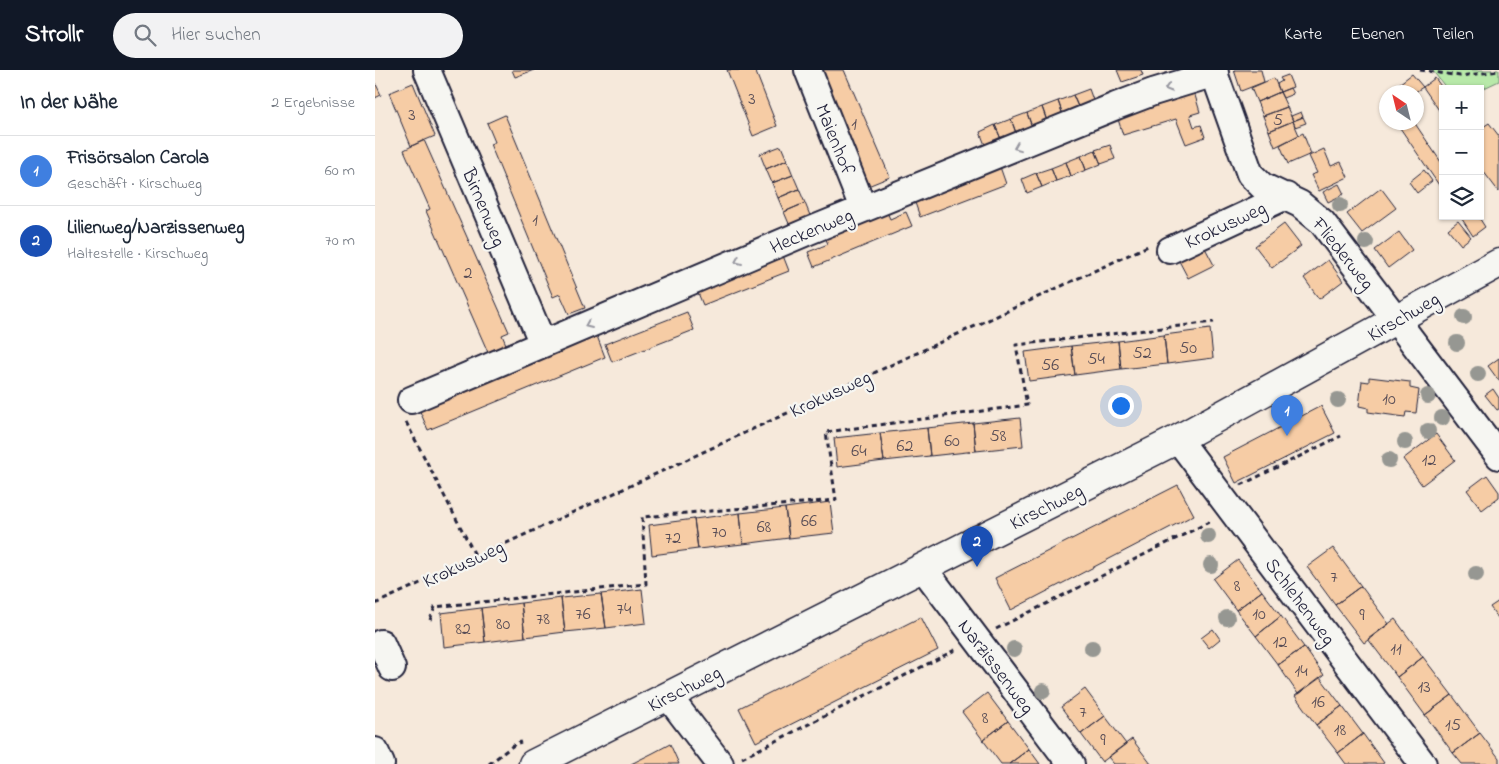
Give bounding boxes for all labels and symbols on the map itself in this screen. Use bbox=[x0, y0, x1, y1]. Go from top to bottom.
one-way arrow bbox=[1164, 82, 1173, 92]
north arrow bbox=[1379, 85, 1424, 130]
house number: 3 bbox=[748, 87, 756, 113]
street label: Maienhof bbox=[806, 100, 861, 181]
house number: 3 bbox=[408, 103, 416, 129]
house number: 5 bbox=[1273, 108, 1283, 134]
house number: 1 bbox=[851, 112, 857, 138]
one-way arrow bbox=[1013, 140, 1022, 151]
street label: Birnenweg bbox=[452, 163, 512, 252]
street label: Krokusweg bbox=[1180, 195, 1272, 259]
street label: Heckenweg bbox=[766, 202, 859, 264]
house number: 1 bbox=[532, 208, 538, 234]
street label: Fliederweg bbox=[1302, 211, 1381, 298]
one-way arrow bbox=[734, 255, 743, 265]
house number: 2 bbox=[464, 261, 473, 287]
street label: Kirschweg bbox=[1363, 286, 1446, 351]
one-way arrow bbox=[584, 318, 593, 329]
house number: 50 bbox=[1179, 336, 1197, 362]
house number: 52 bbox=[1132, 341, 1152, 367]
house number: 54 bbox=[1087, 347, 1105, 373]
house number: 56 bbox=[1041, 353, 1059, 379]
street label: Krokusweg bbox=[785, 364, 877, 428]
house number: 10 bbox=[1382, 387, 1396, 413]
your location bbox=[1108, 393, 1134, 419]
pin: 1 bbox=[1271, 395, 1303, 436]
house number: 58 bbox=[989, 424, 1007, 450]
house number: 60 bbox=[944, 429, 960, 455]
house number: 62 bbox=[897, 434, 913, 460]
house number: 64 bbox=[851, 439, 867, 465]
house number: 12 bbox=[1422, 448, 1436, 474]
street label: Kirschweg bbox=[1005, 477, 1089, 540]
house number: 66 bbox=[801, 509, 817, 535]
house number: 68 bbox=[757, 515, 772, 541]
house number: 70 bbox=[711, 520, 727, 546]
house number: 72 bbox=[665, 526, 681, 552]
pin: 2 bbox=[961, 526, 993, 567]
street label: Krokusweg bbox=[418, 534, 510, 598]
street label: Schlehenweg bbox=[1256, 553, 1342, 653]
house number: 7 bbox=[1330, 565, 1338, 591]
house number: 8 bbox=[1234, 574, 1241, 600]
house number: 74 bbox=[617, 597, 632, 623]
house number: 76 bbox=[575, 602, 591, 628]
house number: 10 bbox=[1252, 602, 1266, 628]
house number: 9 bbox=[1359, 603, 1365, 629]
house number: 78 bbox=[536, 607, 550, 633]
house number: 80 bbox=[496, 612, 510, 638]
street label: Narzissenweg bbox=[949, 614, 1041, 722]
house number: 82 bbox=[455, 617, 471, 643]
house number: 12 bbox=[1273, 630, 1287, 656]
house number: 11 bbox=[1390, 637, 1402, 663]
street label: Kirschweg bbox=[643, 659, 727, 722]
house number: 14 bbox=[1294, 659, 1308, 685]
house number: 13 bbox=[1417, 675, 1431, 701]
house number: 16 bbox=[1311, 690, 1325, 716]
house number: 7 bbox=[1079, 700, 1087, 726]
house number: 8 bbox=[982, 706, 989, 732]
house number: 15 bbox=[1445, 713, 1461, 739]
house number: 18 bbox=[1334, 718, 1346, 744]
house number: 9 bbox=[1100, 728, 1106, 754]

